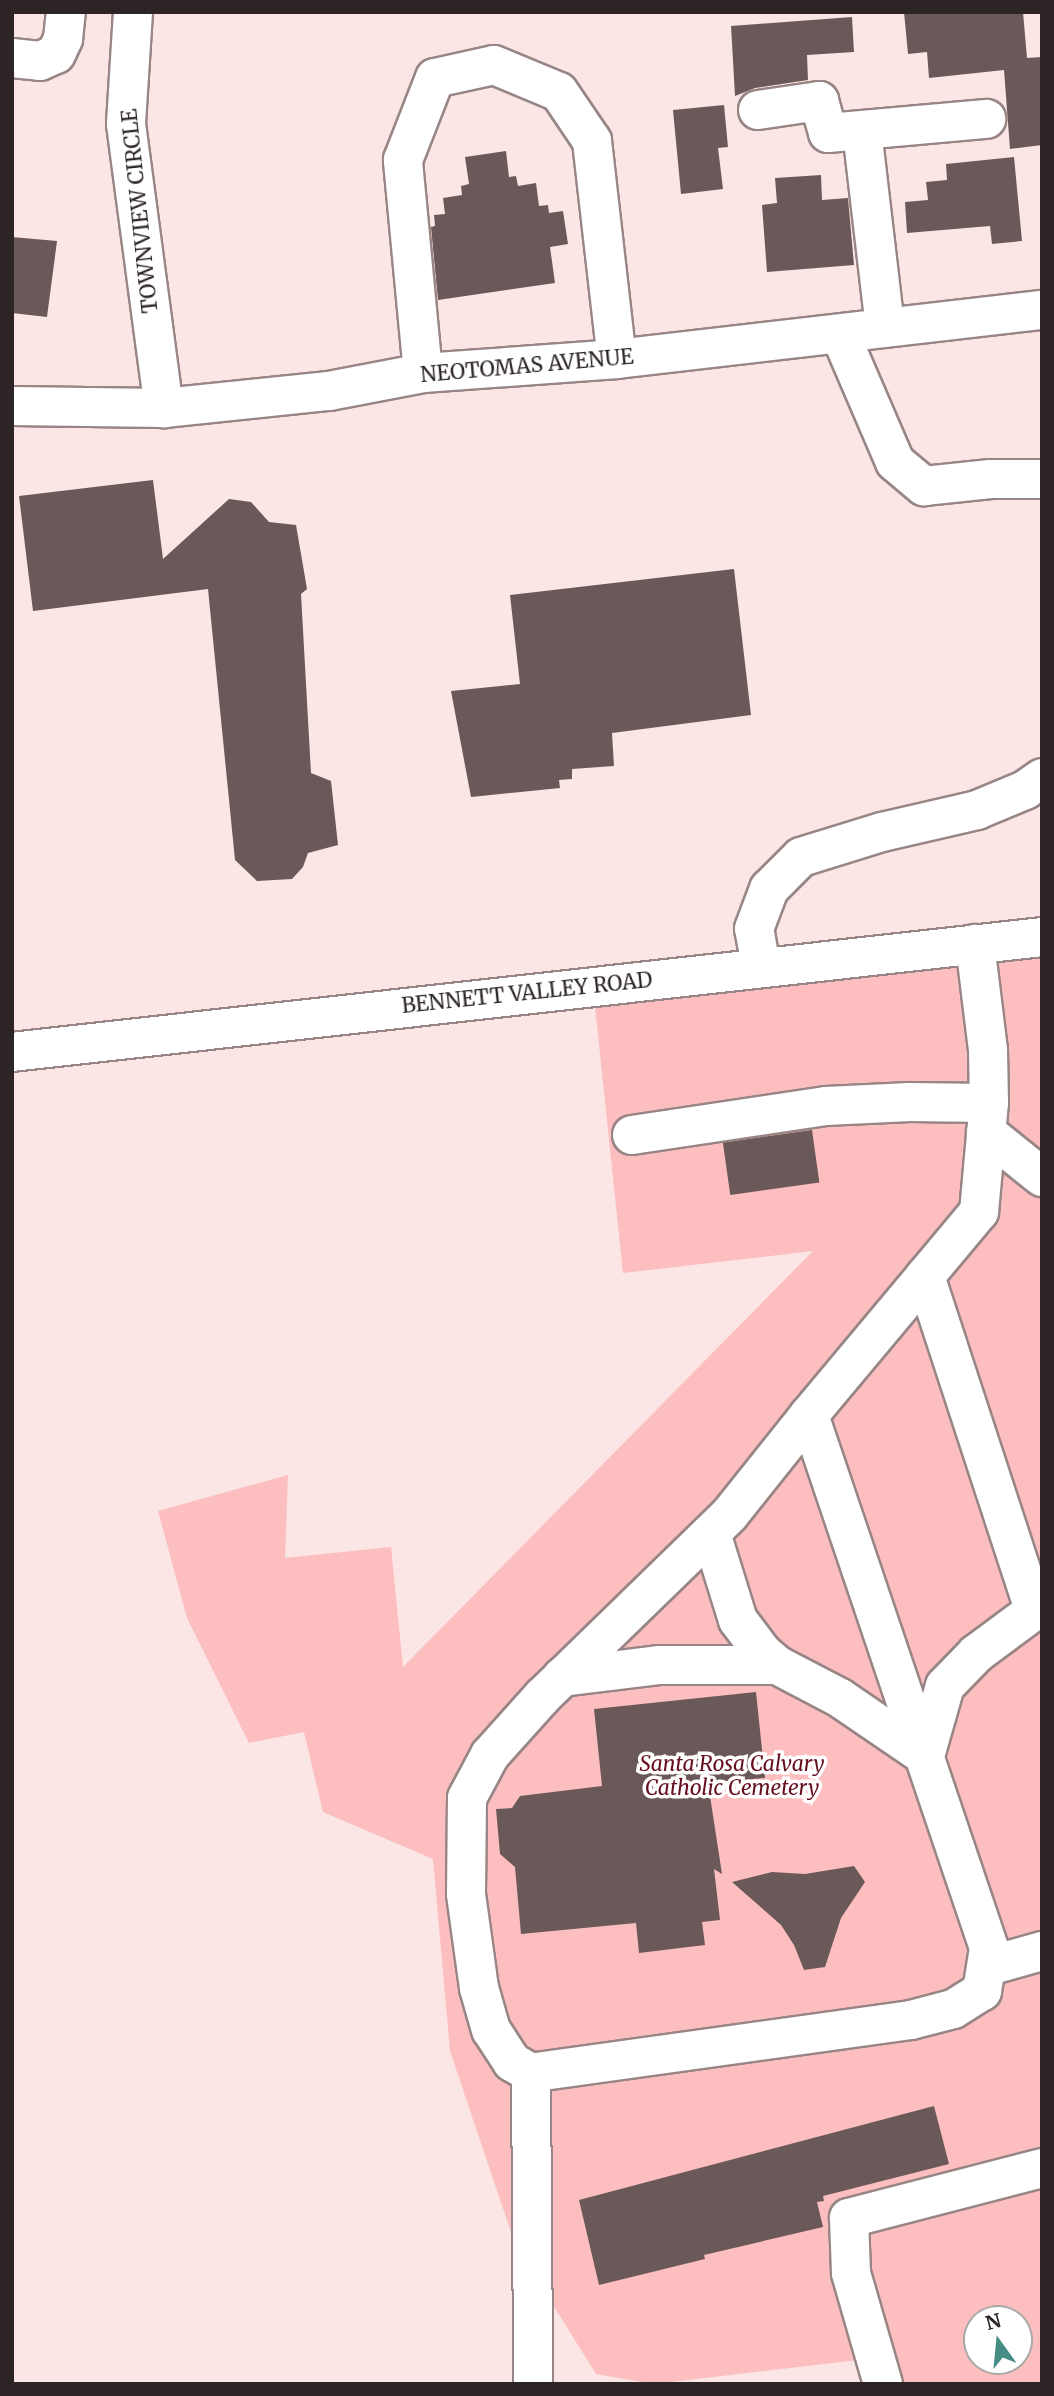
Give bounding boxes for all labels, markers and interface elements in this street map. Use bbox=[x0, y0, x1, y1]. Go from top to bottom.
street label: TOWNVIEW CIRCLE bbox=[117, 108, 163, 314]
street label: NEOTOMAS AVENUE bbox=[419, 344, 635, 388]
street label: BENNETT VALLEY ROAD bbox=[400, 967, 654, 1019]
park label: Santa Rosa Calvary Catholic Cemetery bbox=[639, 1751, 825, 1801]
north arrow bbox=[963, 2305, 1033, 2375]
text: N bbox=[983, 2308, 1003, 2335]

